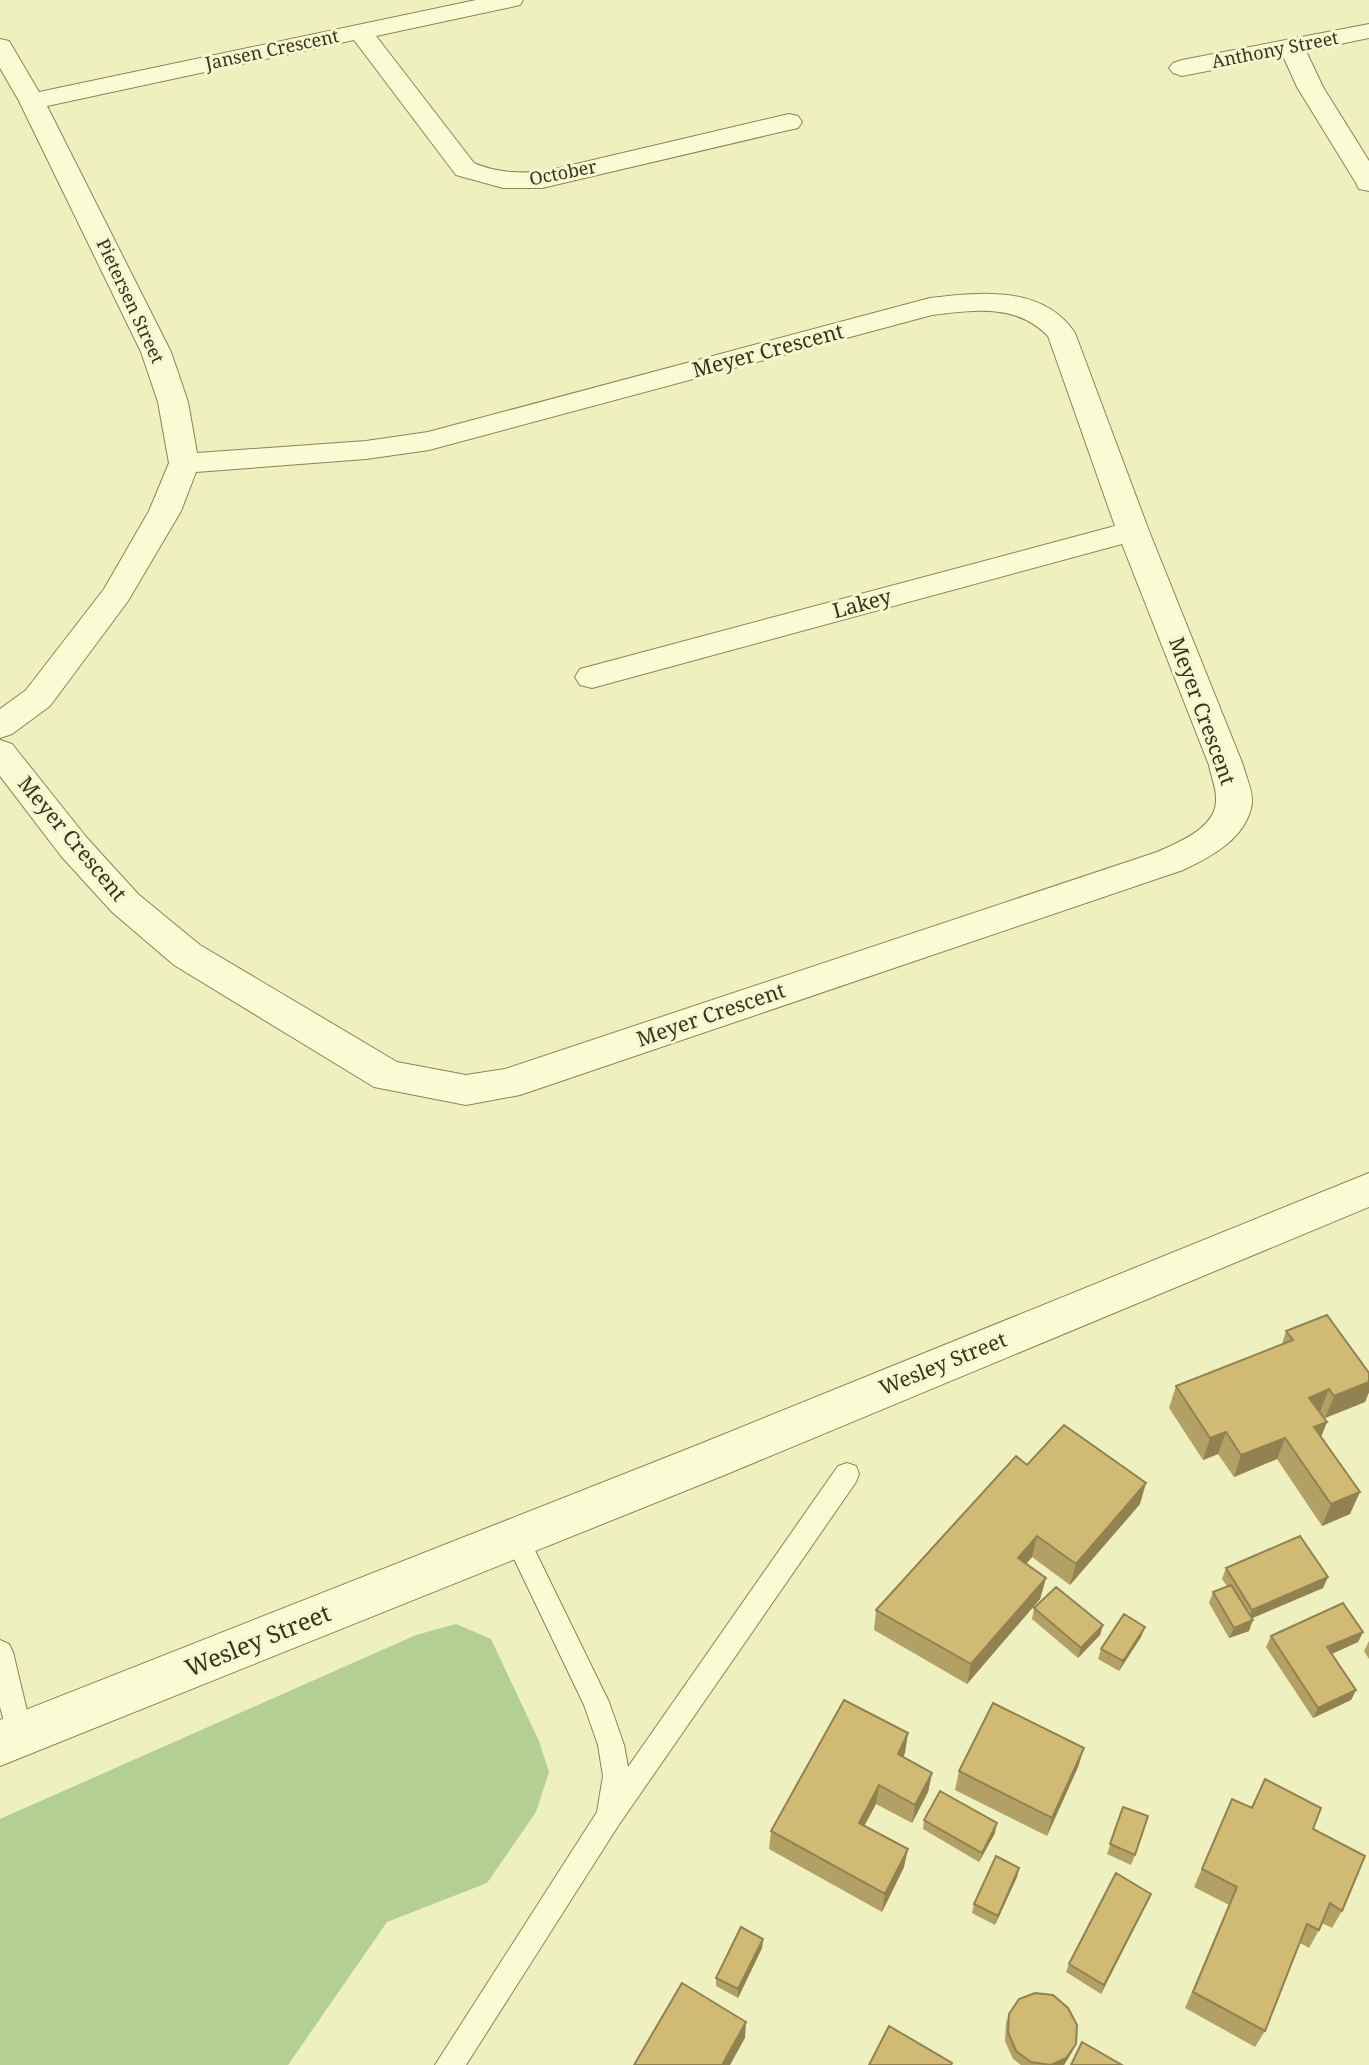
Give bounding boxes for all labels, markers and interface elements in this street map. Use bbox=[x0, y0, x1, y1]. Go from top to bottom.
street label: Jansen Crescent bbox=[202, 23, 341, 75]
street label: Anthony Street bbox=[1209, 25, 1340, 73]
street label: October bbox=[527, 154, 599, 190]
street label: Pietersen Street bbox=[92, 234, 170, 367]
street label: Meyer Crescent bbox=[689, 316, 846, 384]
street label: Lakey bbox=[829, 582, 894, 624]
street label: Meyer Crescent bbox=[1163, 633, 1243, 788]
street label: Meyer Crescent bbox=[12, 770, 133, 907]
street label: Meyer Crescent bbox=[633, 976, 789, 1053]
street label: Wesley Street bbox=[875, 1325, 1010, 1401]
street label: Wesley Street bbox=[180, 1595, 335, 1684]

